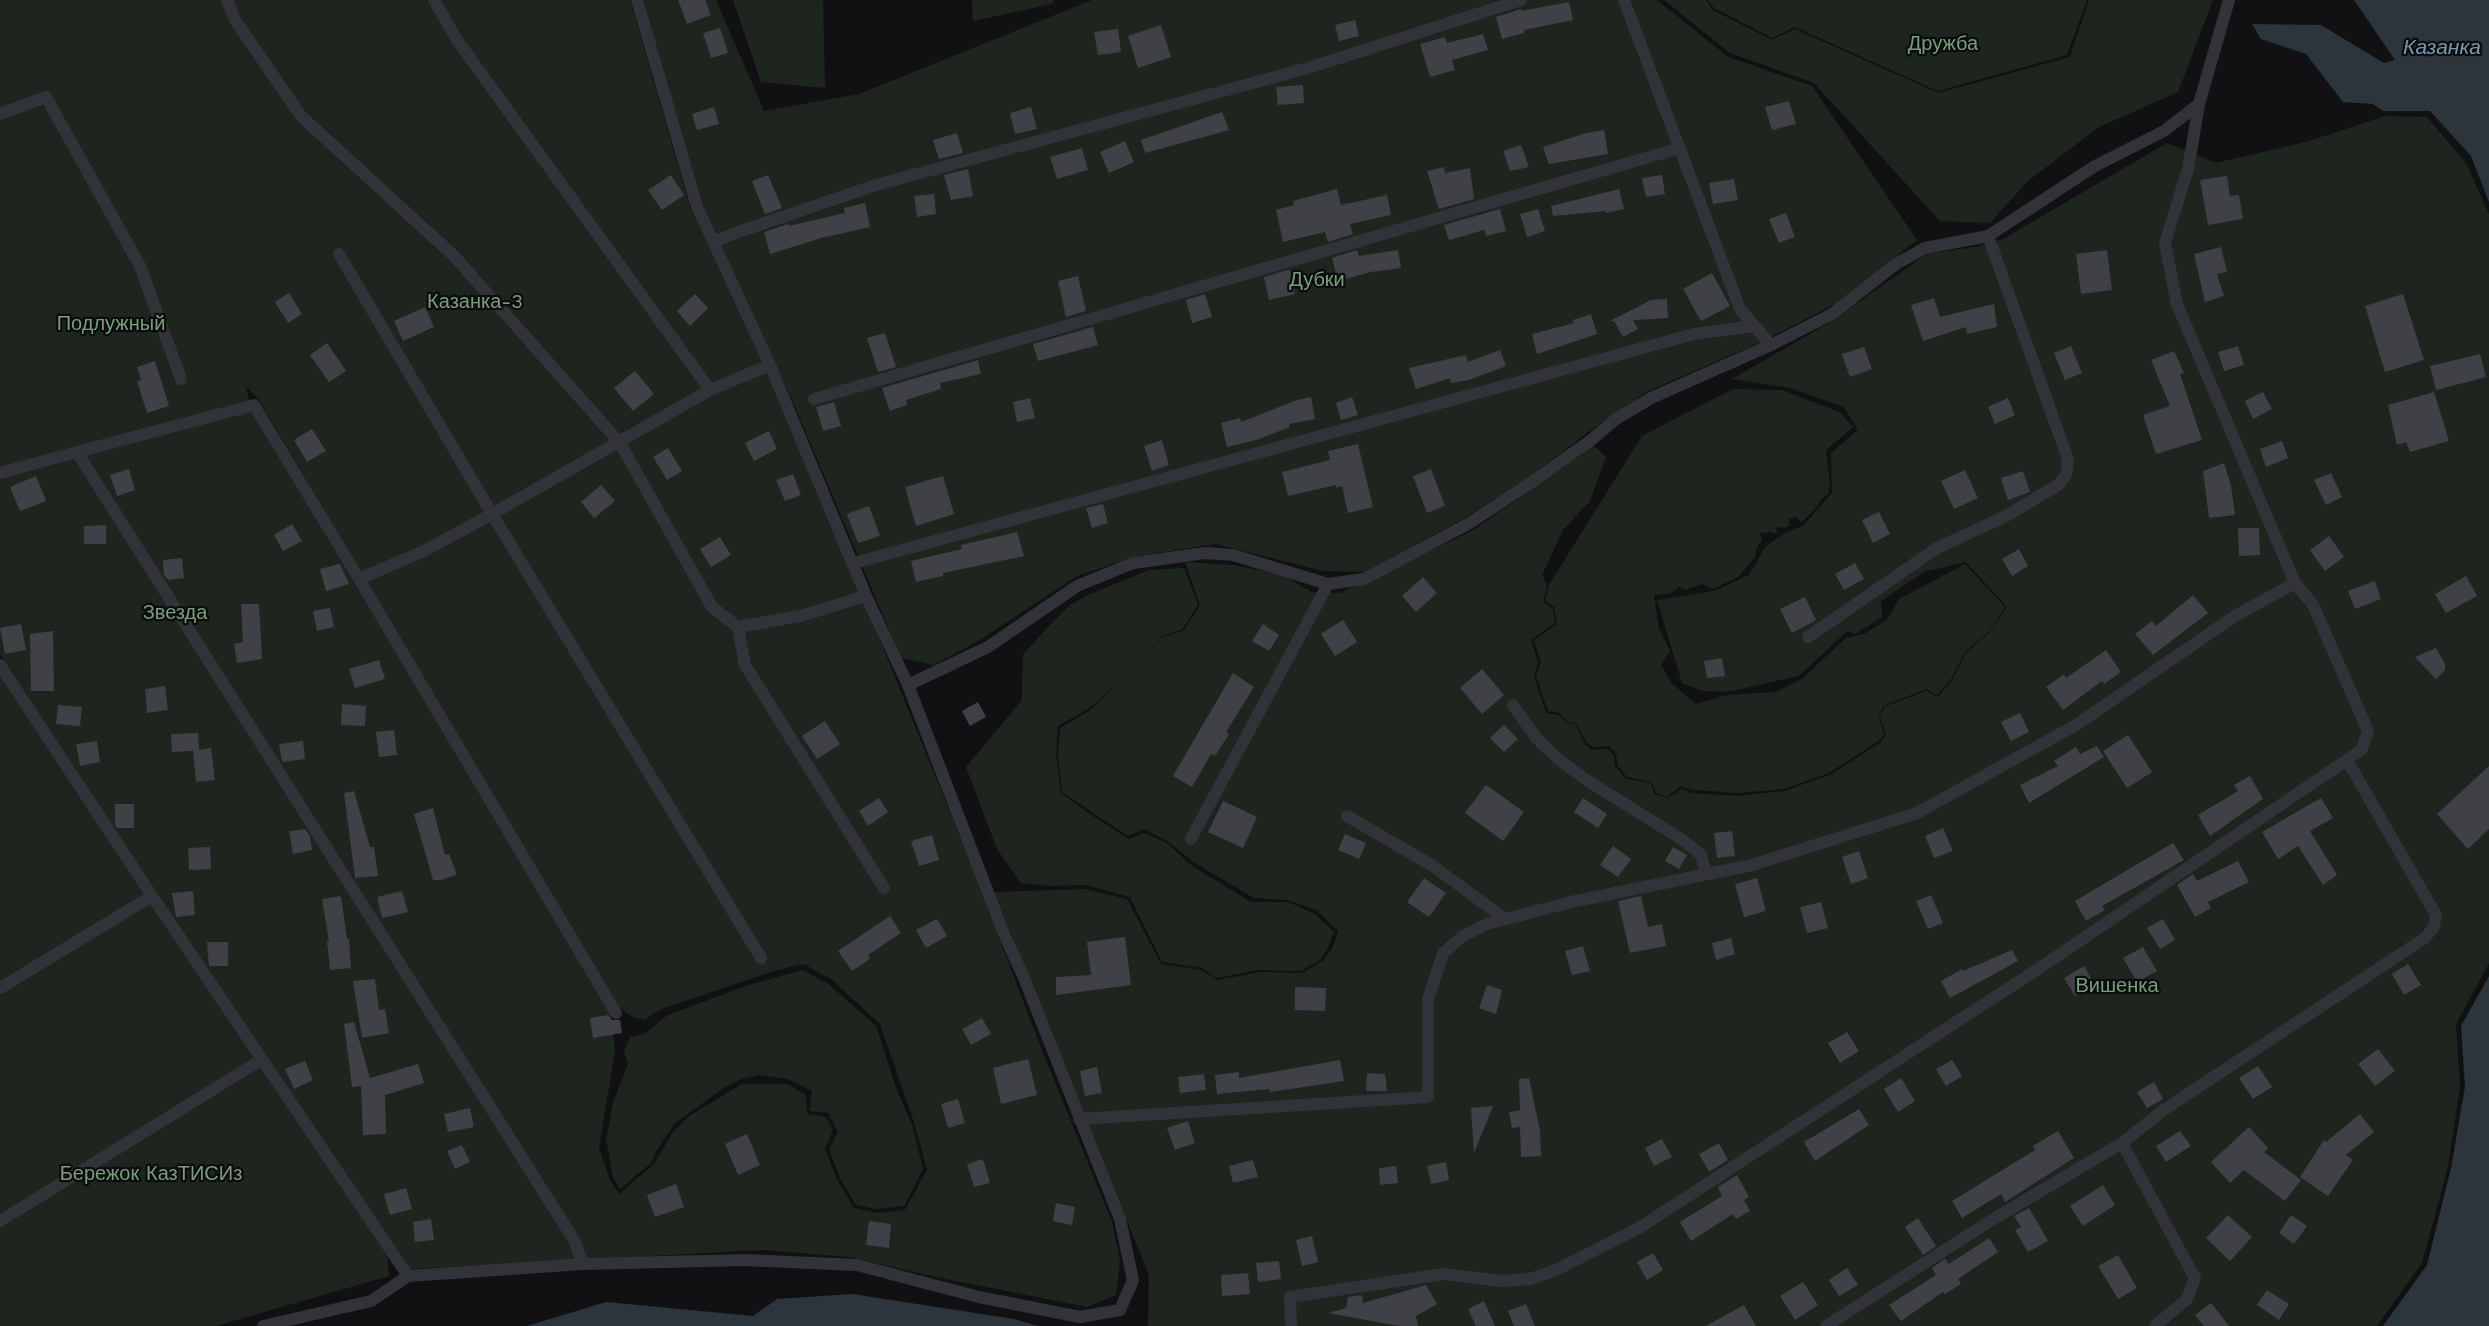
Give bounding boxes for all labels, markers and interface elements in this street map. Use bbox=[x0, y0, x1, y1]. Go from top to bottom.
park label: Дружба bbox=[1908, 32, 1978, 56]
water label: Казанка bbox=[2403, 35, 2481, 61]
park label: Дубки bbox=[1289, 268, 1345, 292]
park label: Казанка-3 bbox=[427, 290, 523, 314]
park label: Подлужный bbox=[57, 312, 165, 336]
park label: Звезда bbox=[143, 601, 207, 625]
park label: Вишенка bbox=[2075, 974, 2159, 998]
park label: Бережок КазТИСИз bbox=[60, 1162, 242, 1186]

